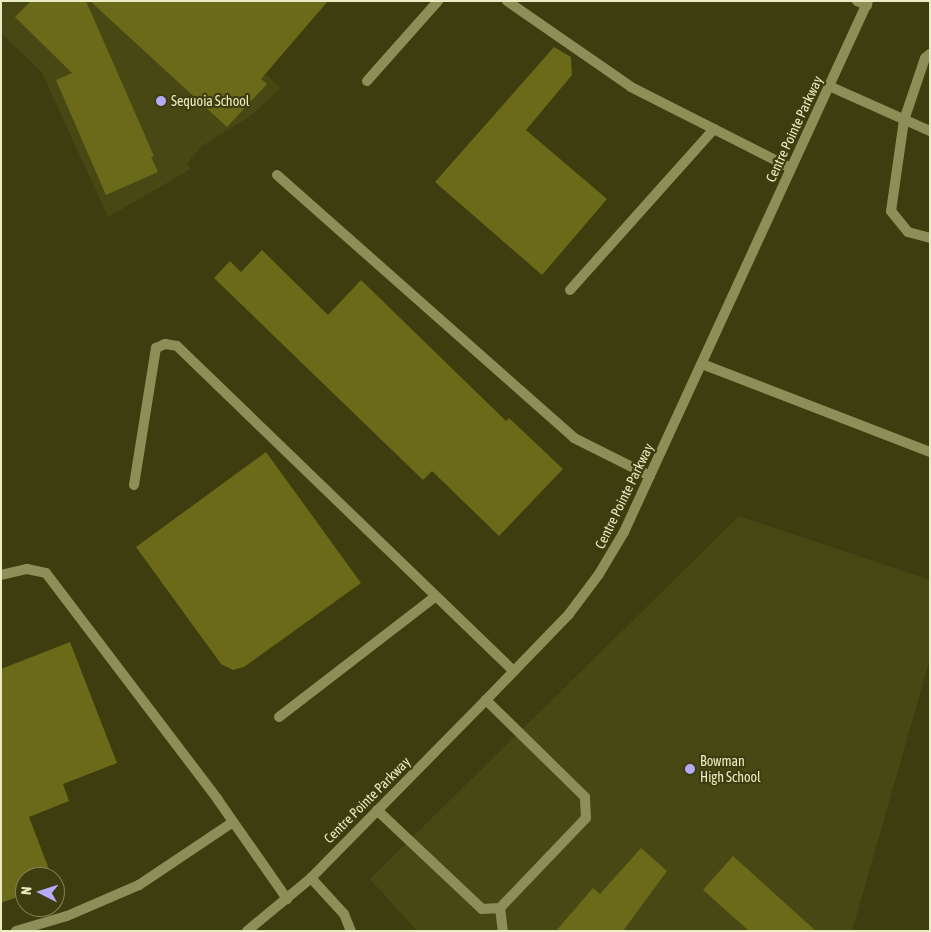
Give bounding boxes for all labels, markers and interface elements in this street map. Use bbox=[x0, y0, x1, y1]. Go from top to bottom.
street label: Centre Pointe Parkway bbox=[762, 73, 826, 185]
place label: Sequoia School bbox=[171, 93, 250, 109]
marker: Sequoia School bbox=[155, 95, 167, 107]
street label: Centre Pointe Parkway bbox=[591, 441, 657, 551]
street label: Centre Pointe Parkway bbox=[320, 753, 414, 847]
place label: Bowman High School bbox=[700, 753, 761, 786]
marker: Bowman High School bbox=[684, 763, 696, 775]
north arrow bbox=[15, 867, 65, 917]
text: N bbox=[18, 886, 34, 896]

